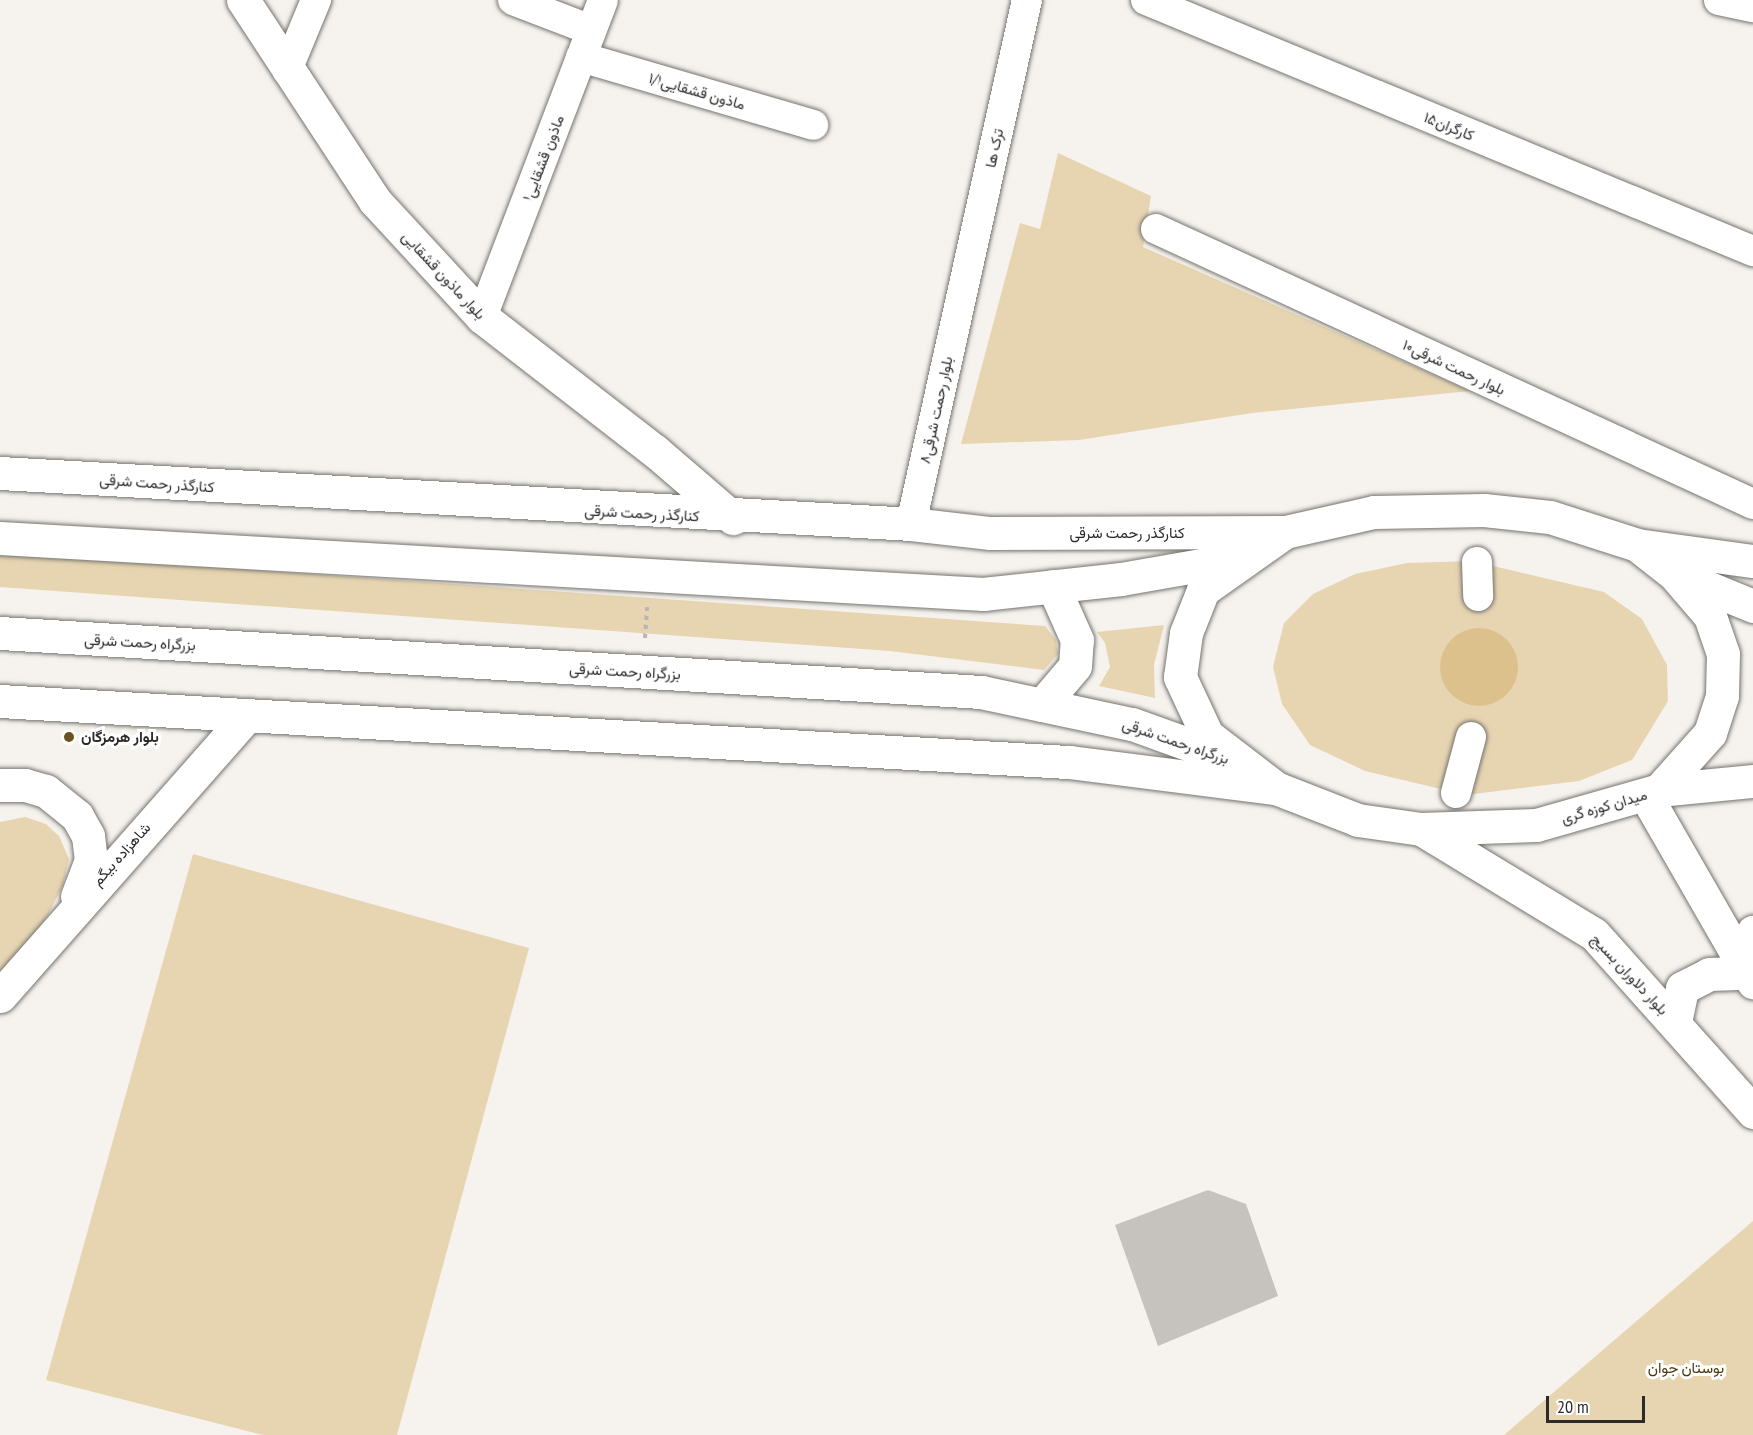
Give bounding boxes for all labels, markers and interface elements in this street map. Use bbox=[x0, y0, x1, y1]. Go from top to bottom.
street label: ماذون قشقایی۱/۱ bbox=[647, 69, 747, 113]
street label: ۱۵کارگران bbox=[1421, 108, 1477, 144]
street label: ماذون قشقایی۱ bbox=[518, 112, 568, 204]
street label: ترک ها bbox=[981, 127, 1007, 169]
street label: بلوار ماذون قشقایی bbox=[399, 227, 489, 323]
street label: ۱۰بلوار رحمت شرقی bbox=[1400, 335, 1508, 399]
street label: بلوار رحمت شرقی۸ bbox=[916, 355, 956, 465]
street label: کنارگذر رحمت شرقی bbox=[99, 470, 215, 496]
street label: کنارگذر رحمت شرقی bbox=[584, 501, 700, 525]
street label: کنارگذر رحمت شرقی bbox=[1069, 524, 1185, 542]
street label: بزرگراه رحمت شرقی bbox=[84, 630, 196, 654]
street label: بزرگراه رحمت شرقی bbox=[569, 659, 681, 683]
street label: بزرگراه رحمت شرقی bbox=[1120, 714, 1232, 768]
place label: بلوار هرمزگان bbox=[81, 728, 159, 746]
marker: بلوار هرمزگان bbox=[62, 730, 76, 744]
street label: میدان کوزه گری bbox=[1559, 785, 1649, 827]
street label: شاهزاده بیگم bbox=[88, 819, 154, 889]
street label: بلوار دلاوران بسیج bbox=[1588, 930, 1672, 1018]
park label: بوستان جوان bbox=[1648, 1359, 1724, 1377]
scale bar bbox=[1549, 1384, 1648, 1422]
text: 20 m bbox=[1557, 1395, 1589, 1418]

